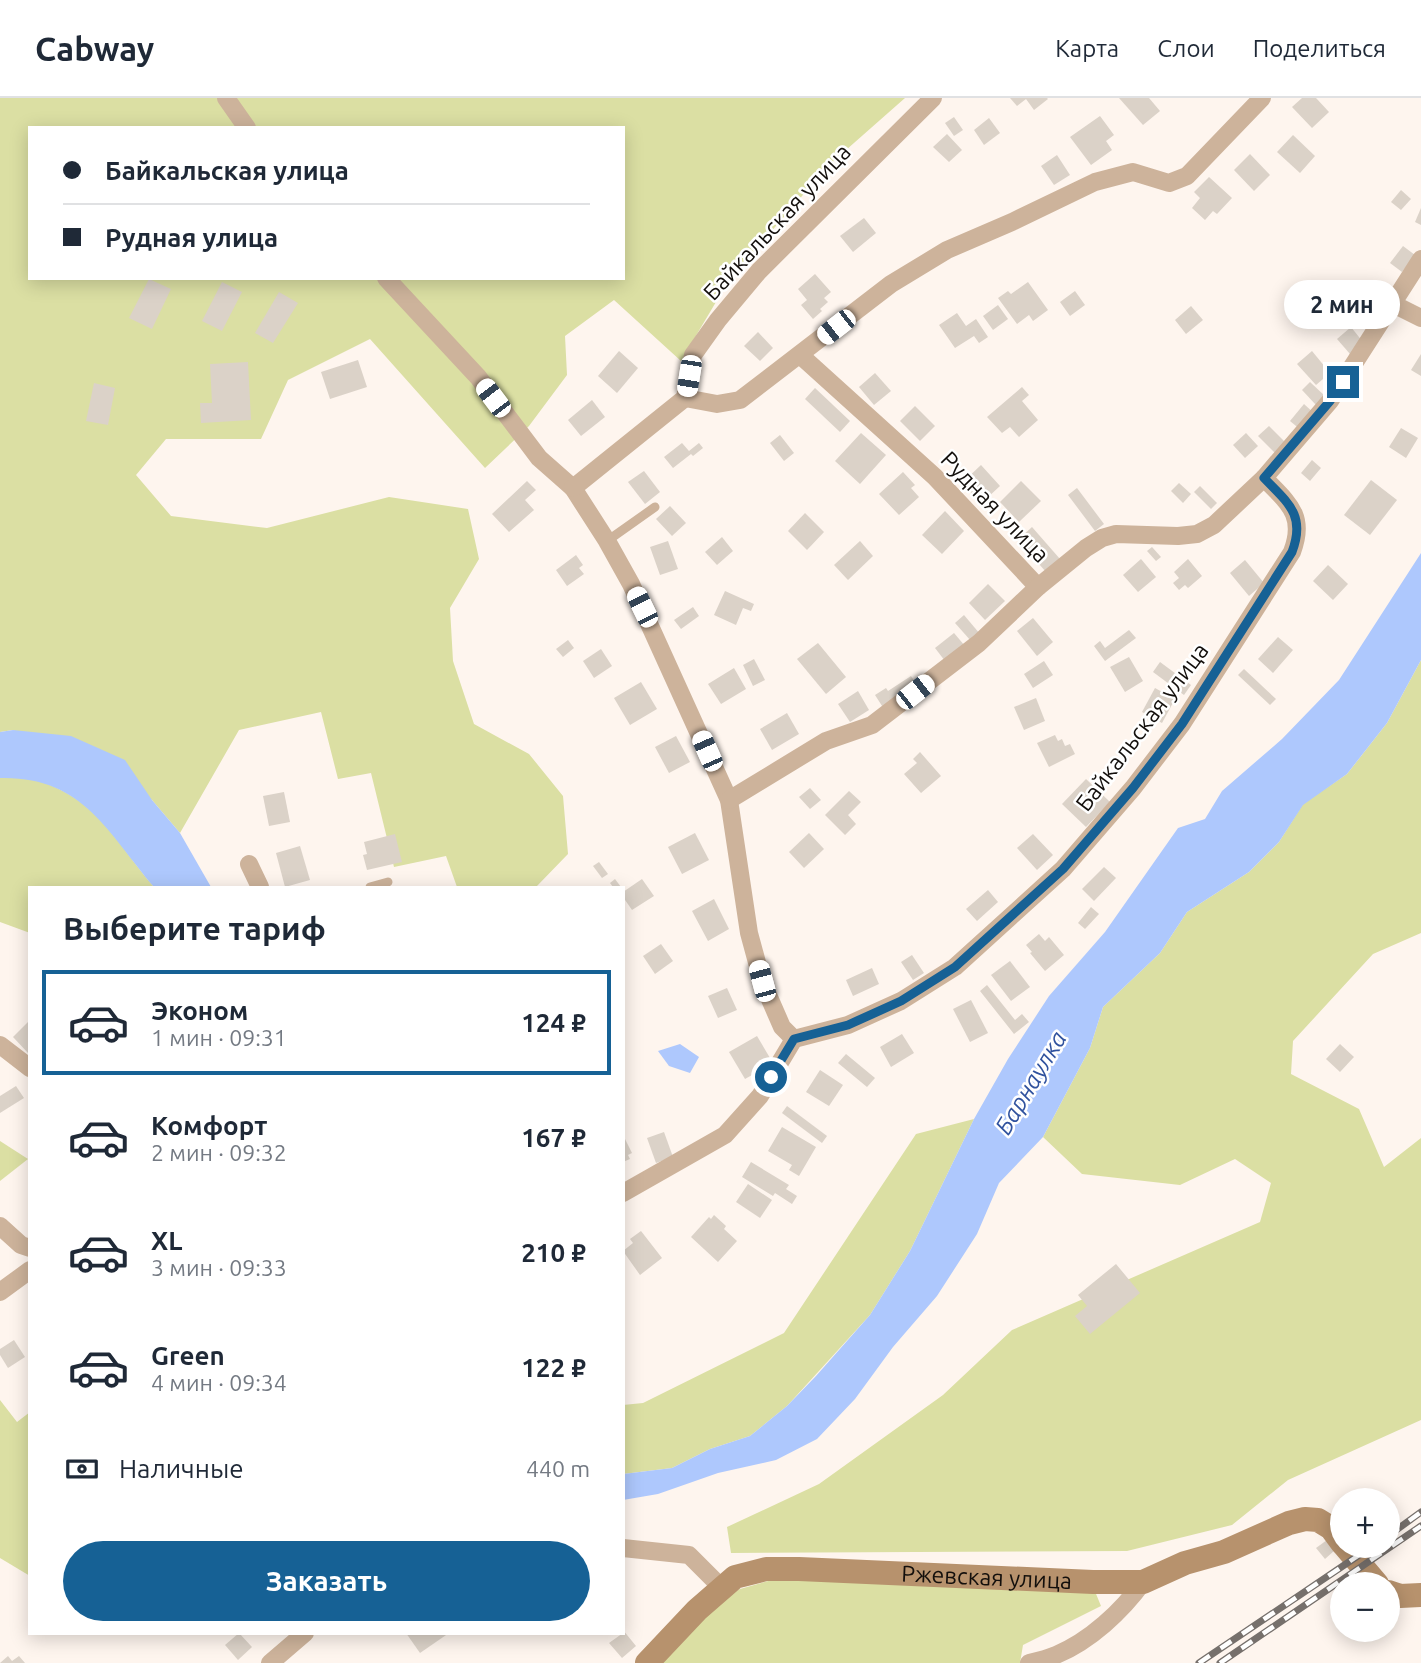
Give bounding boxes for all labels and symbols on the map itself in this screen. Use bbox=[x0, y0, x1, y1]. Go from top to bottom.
street label: Байкальская улица bbox=[698, 139, 855, 305]
callout: 2 мин bbox=[1285, 280, 1401, 330]
car bbox=[813, 306, 860, 348]
car bbox=[676, 354, 703, 398]
route end bbox=[1327, 366, 1359, 398]
car bbox=[472, 375, 515, 421]
street label: Рудная улица bbox=[936, 446, 1054, 567]
car bbox=[624, 584, 661, 630]
street label: Байкальская улица bbox=[1070, 638, 1213, 816]
car bbox=[892, 671, 939, 713]
car bbox=[689, 728, 726, 774]
car bbox=[747, 958, 778, 1004]
water label: Барнаулка bbox=[989, 1026, 1072, 1139]
route start bbox=[755, 1061, 787, 1093]
street label: Ржевская улица bbox=[901, 1561, 1073, 1593]

